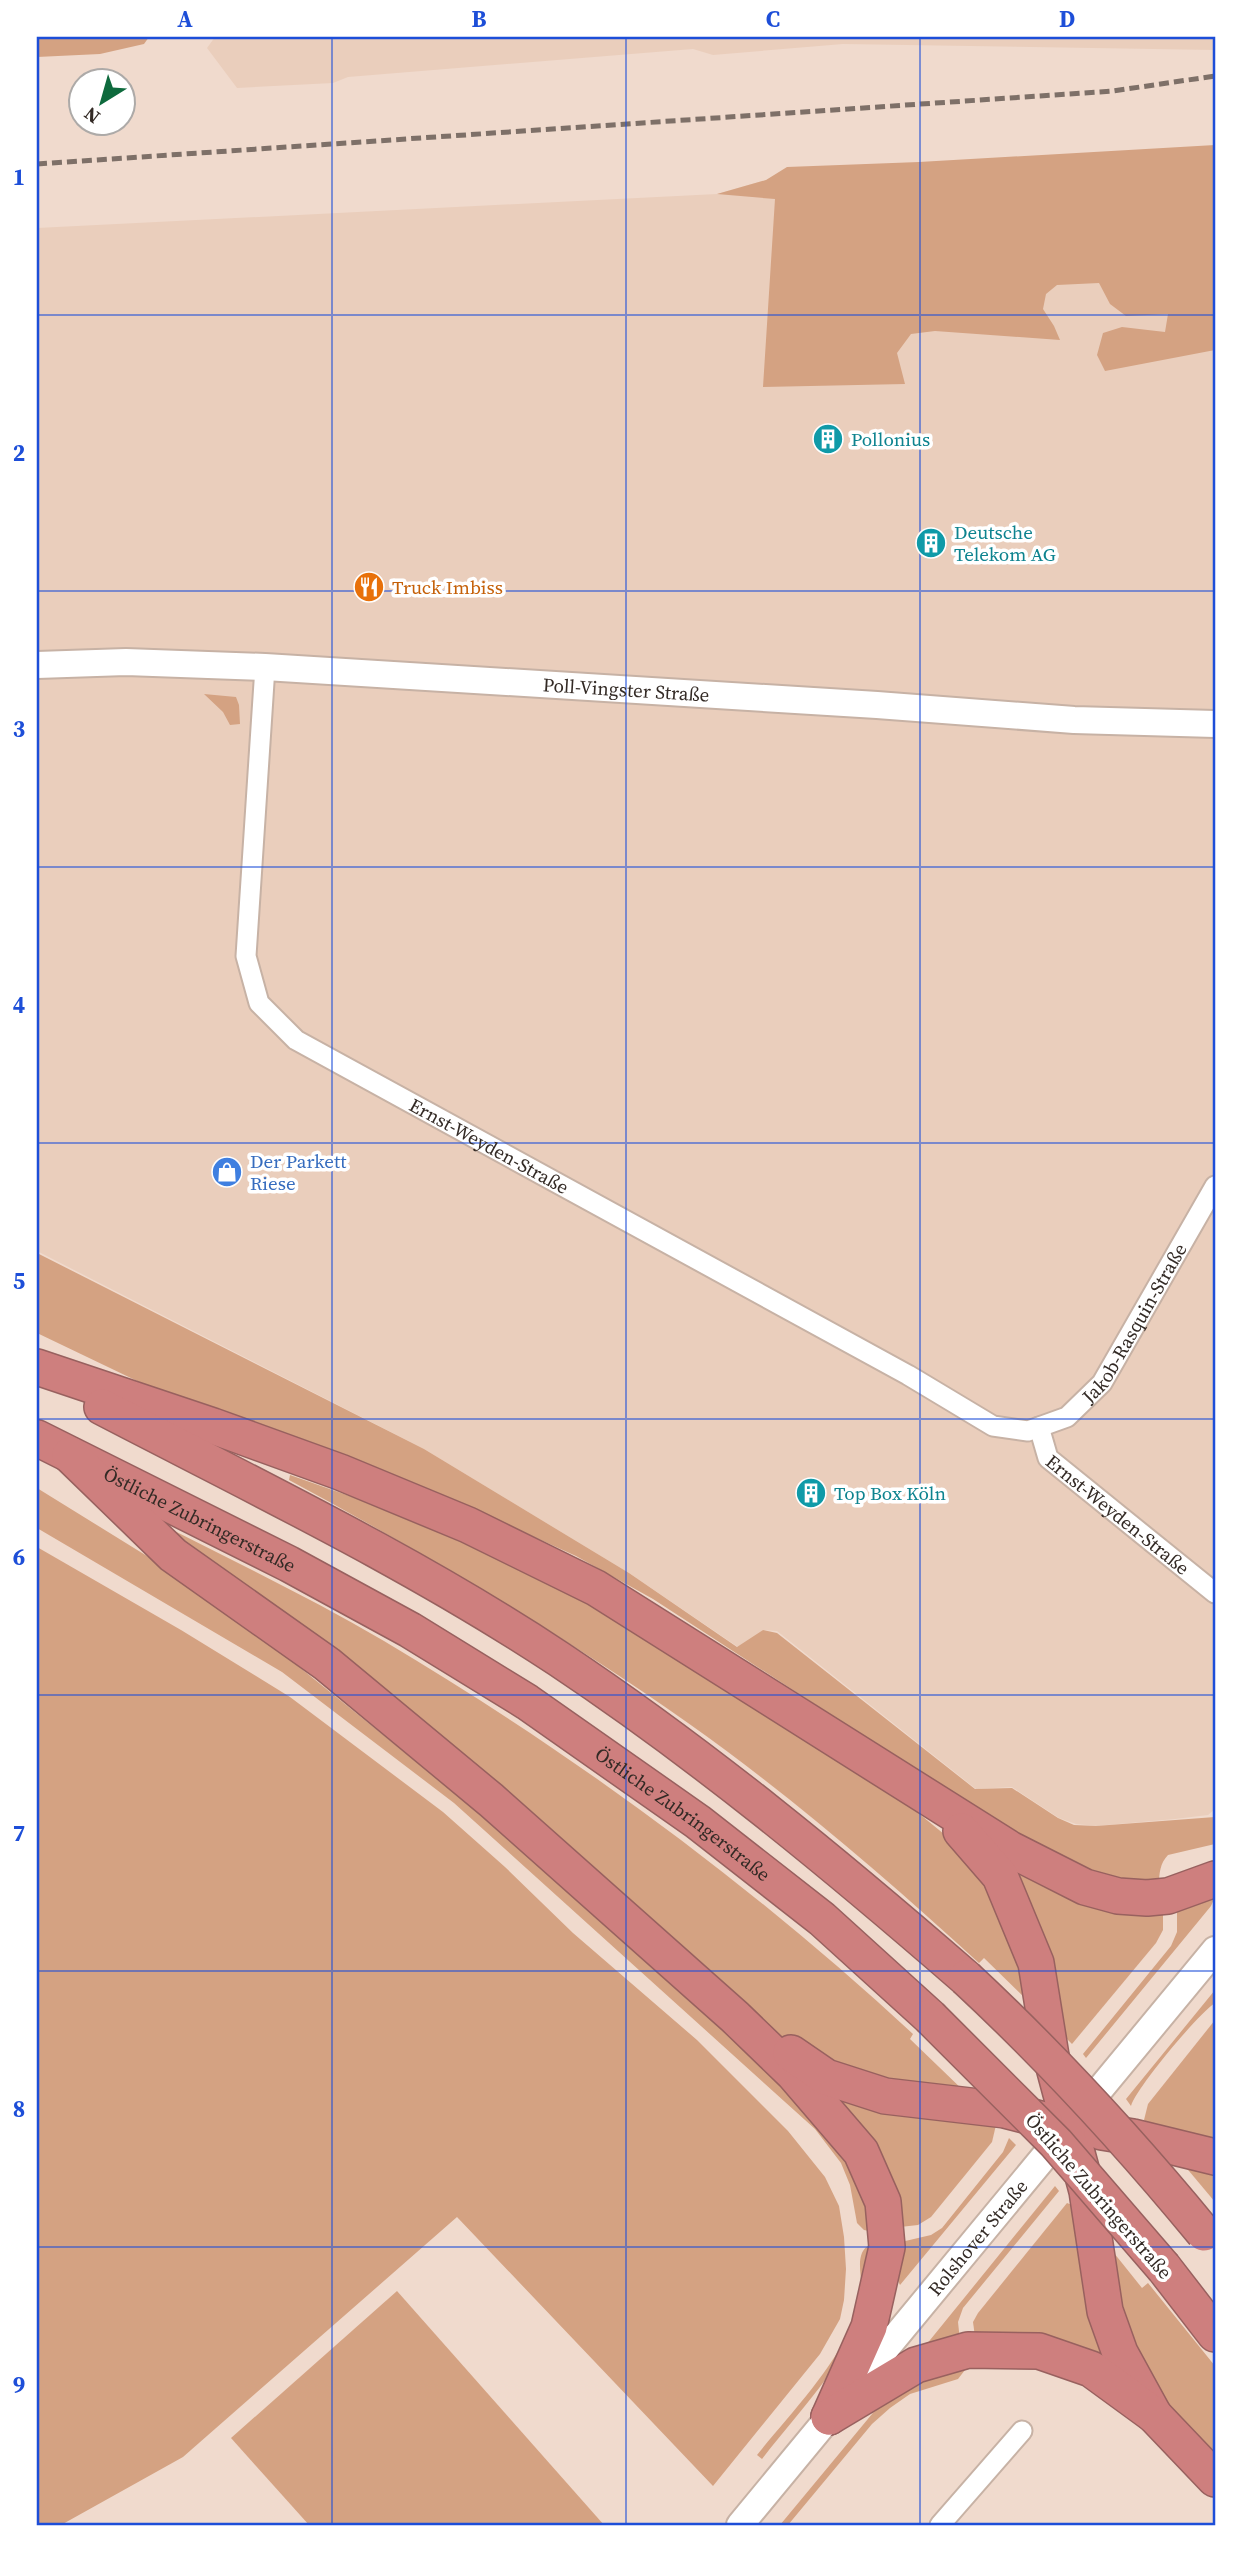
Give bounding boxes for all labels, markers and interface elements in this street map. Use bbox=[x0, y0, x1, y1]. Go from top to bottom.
text: A bbox=[177, 3, 193, 35]
text: B bbox=[472, 3, 487, 35]
text: C bbox=[766, 3, 780, 35]
text: D bbox=[1059, 3, 1075, 35]
north arrow bbox=[66, 66, 136, 136]
text: N bbox=[78, 101, 105, 130]
text: 1 bbox=[13, 161, 25, 193]
building icon: Pollonius bbox=[811, 422, 845, 456]
place label: Pollonius bbox=[851, 426, 930, 452]
text: 2 bbox=[13, 437, 25, 469]
place label: Deutsche Telekom AG bbox=[954, 519, 1056, 567]
building icon: Deutsche Telekom AG bbox=[914, 526, 948, 560]
restaurant icon: Truck Imbiss bbox=[352, 570, 386, 604]
place label: Truck Imbiss bbox=[392, 574, 503, 600]
street label: Poll-Vingster Straße bbox=[542, 671, 710, 708]
text: 3 bbox=[13, 713, 25, 745]
text: 4 bbox=[13, 989, 25, 1021]
street label: Ernst-Weyden-Straße bbox=[405, 1092, 574, 1200]
place label: Der Parkett Riese bbox=[250, 1148, 347, 1196]
shop icon: Der Parkett Riese bbox=[210, 1155, 244, 1189]
street label: Jakob-Rasquin-Straße bbox=[1075, 1238, 1193, 1409]
text: 5 bbox=[13, 1265, 25, 1297]
street label: Ernst-Weyden-Straße bbox=[1040, 1448, 1195, 1580]
street label: Östliche Zubringerstraße bbox=[99, 1460, 301, 1578]
building icon: Top Box Köln bbox=[794, 1476, 828, 1510]
place label: Top Box Köln bbox=[834, 1480, 946, 1506]
text: 6 bbox=[13, 1541, 25, 1573]
street label: Östliche Zubringerstraße bbox=[590, 1741, 776, 1887]
text: 7 bbox=[13, 1817, 25, 1849]
text: 8 bbox=[13, 2093, 25, 2125]
street label: Östliche Zubringerstraße bbox=[1020, 2108, 1178, 2284]
street label: Rolshover Straße bbox=[922, 2174, 1033, 2301]
text: 9 bbox=[13, 2369, 25, 2401]

